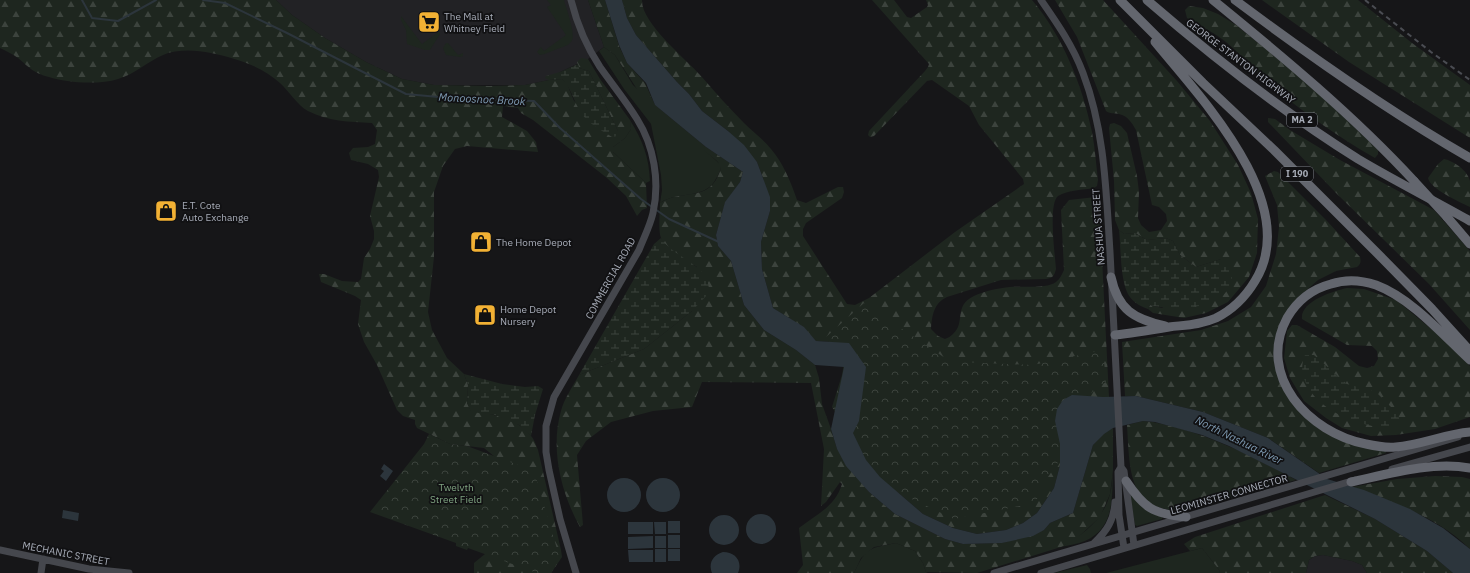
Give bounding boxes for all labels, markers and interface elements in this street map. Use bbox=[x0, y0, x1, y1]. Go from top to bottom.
supermarket icon: The Mall at Whitney Field bbox=[416, 9, 442, 35]
place label: The Mall at Whitney Field bbox=[444, 10, 505, 35]
street label: GEORGE STANTON HIGHWAY bbox=[1184, 16, 1298, 107]
water label: Monoosnoc Brook bbox=[438, 90, 526, 108]
road number: MA 2 bbox=[1287, 113, 1317, 127]
road number: I 190 bbox=[1281, 167, 1313, 181]
street label: NASHUA STREET bbox=[1089, 188, 1108, 266]
shop icon: E.T. Cote Auto Exchange bbox=[153, 198, 179, 224]
place label: E.T. Cote Auto Exchange bbox=[182, 199, 249, 224]
shop icon: The Home Depot bbox=[468, 229, 494, 255]
street label: COMMERCIAL ROAD bbox=[582, 235, 639, 322]
place label: The Home Depot bbox=[496, 236, 572, 249]
shop icon: Home Depot Nursery bbox=[472, 302, 498, 328]
place label: Home Depot Nursery bbox=[500, 303, 557, 328]
water label: North Nashua River bbox=[1193, 413, 1286, 468]
street label: LEOMINSTER CONNECTOR bbox=[1169, 471, 1289, 517]
park label: Twelvth Street Field bbox=[430, 481, 482, 506]
street label: MECHANIC STREET bbox=[21, 539, 111, 568]

